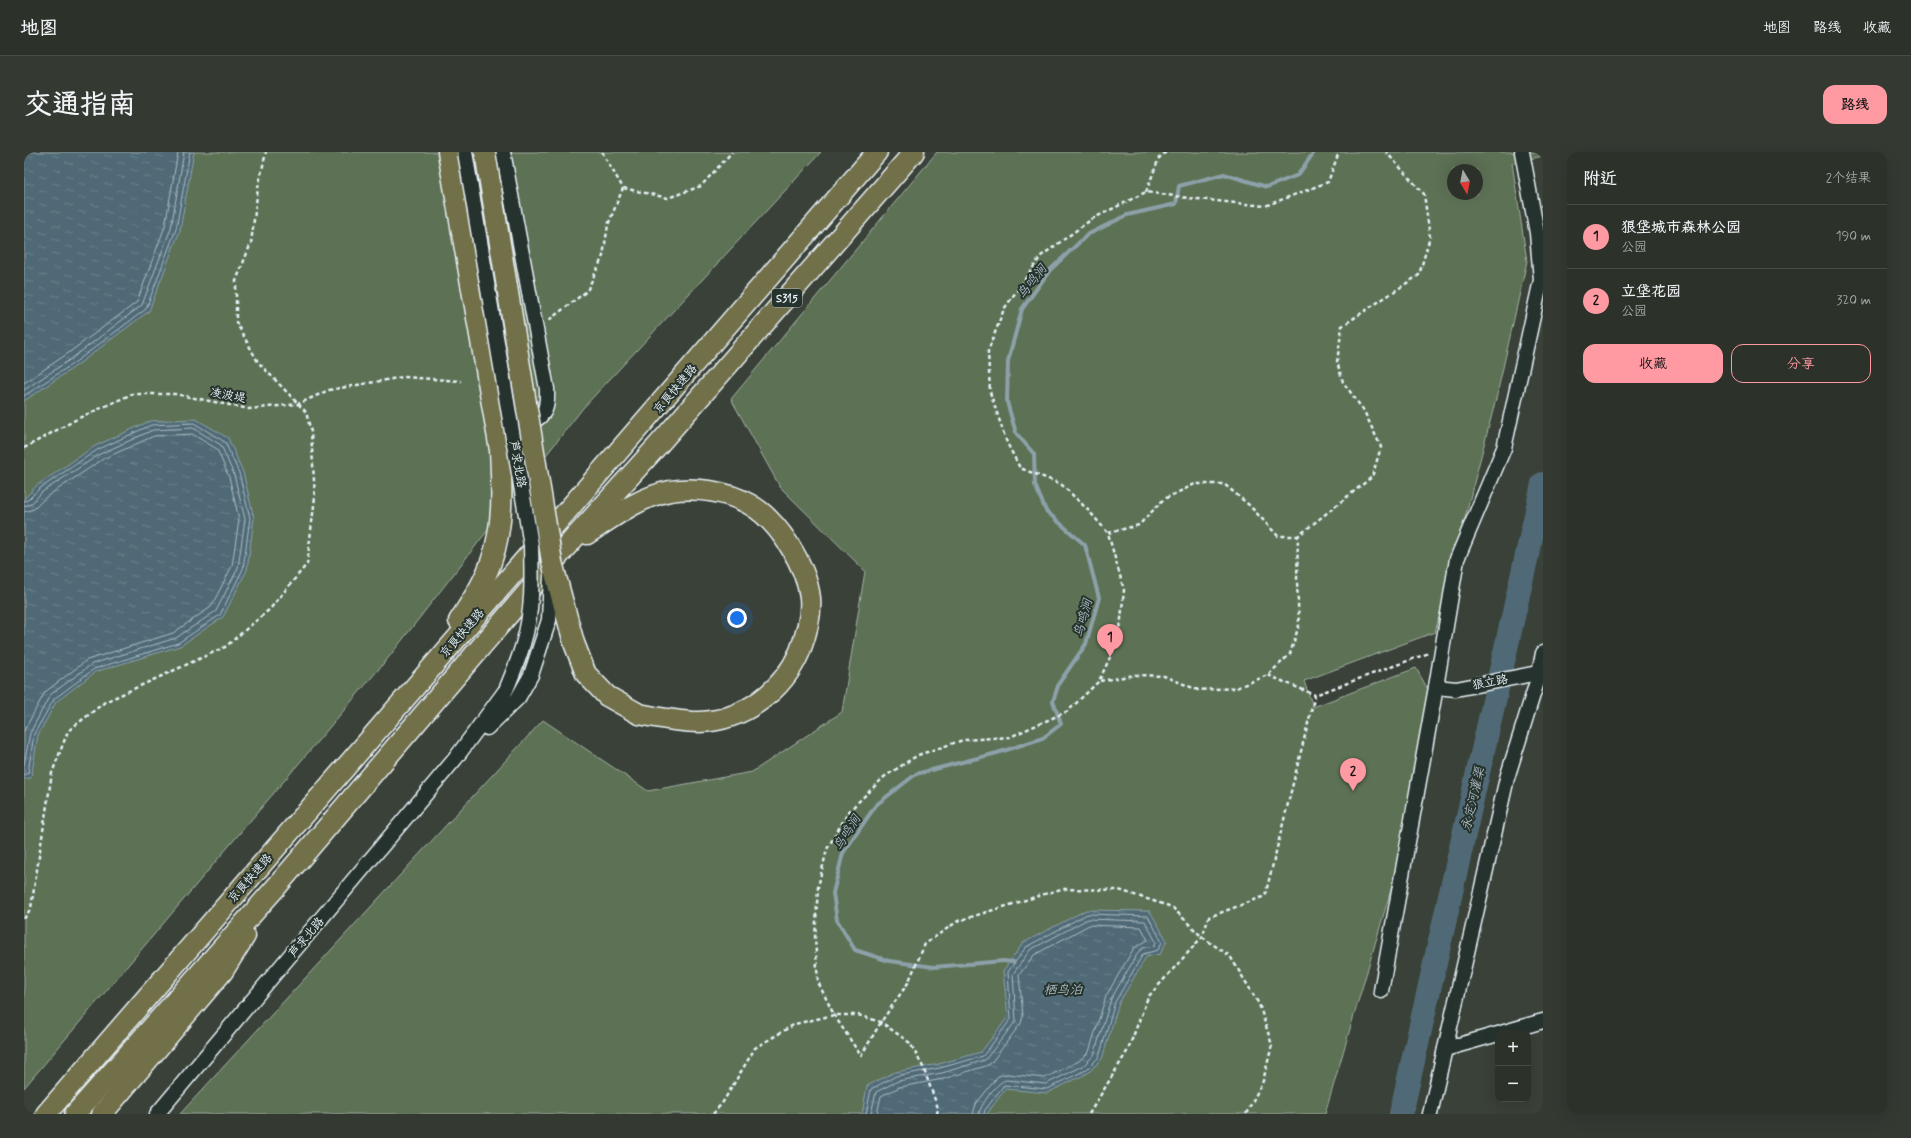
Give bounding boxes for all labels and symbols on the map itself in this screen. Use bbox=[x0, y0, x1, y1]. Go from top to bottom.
north arrow bbox=[1447, 164, 1483, 200]
water label: 鸟鸣涧 bbox=[1013, 260, 1052, 303]
road number: S315 bbox=[772, 289, 802, 307]
street label: 京良快速路 bbox=[650, 362, 701, 418]
street label: 凌波堤 bbox=[209, 385, 247, 407]
street label: 芦求北路 bbox=[505, 439, 529, 489]
water label: 鸟鸣涧 bbox=[1070, 595, 1097, 639]
street label: 京良快速路 bbox=[437, 606, 488, 662]
your location bbox=[727, 608, 747, 628]
pin: 1 bbox=[1097, 624, 1123, 657]
street label: 狼立路 bbox=[1471, 672, 1509, 694]
pin: 2 bbox=[1340, 758, 1366, 791]
water label: 永定河灌渠 bbox=[1458, 765, 1489, 833]
water label: 鸟鸣涧 bbox=[830, 810, 866, 854]
street label: 京良快速路 bbox=[225, 851, 276, 907]
street label: 芦求北路 bbox=[285, 914, 328, 961]
water label: 栖鸟泊 bbox=[1043, 982, 1083, 999]

